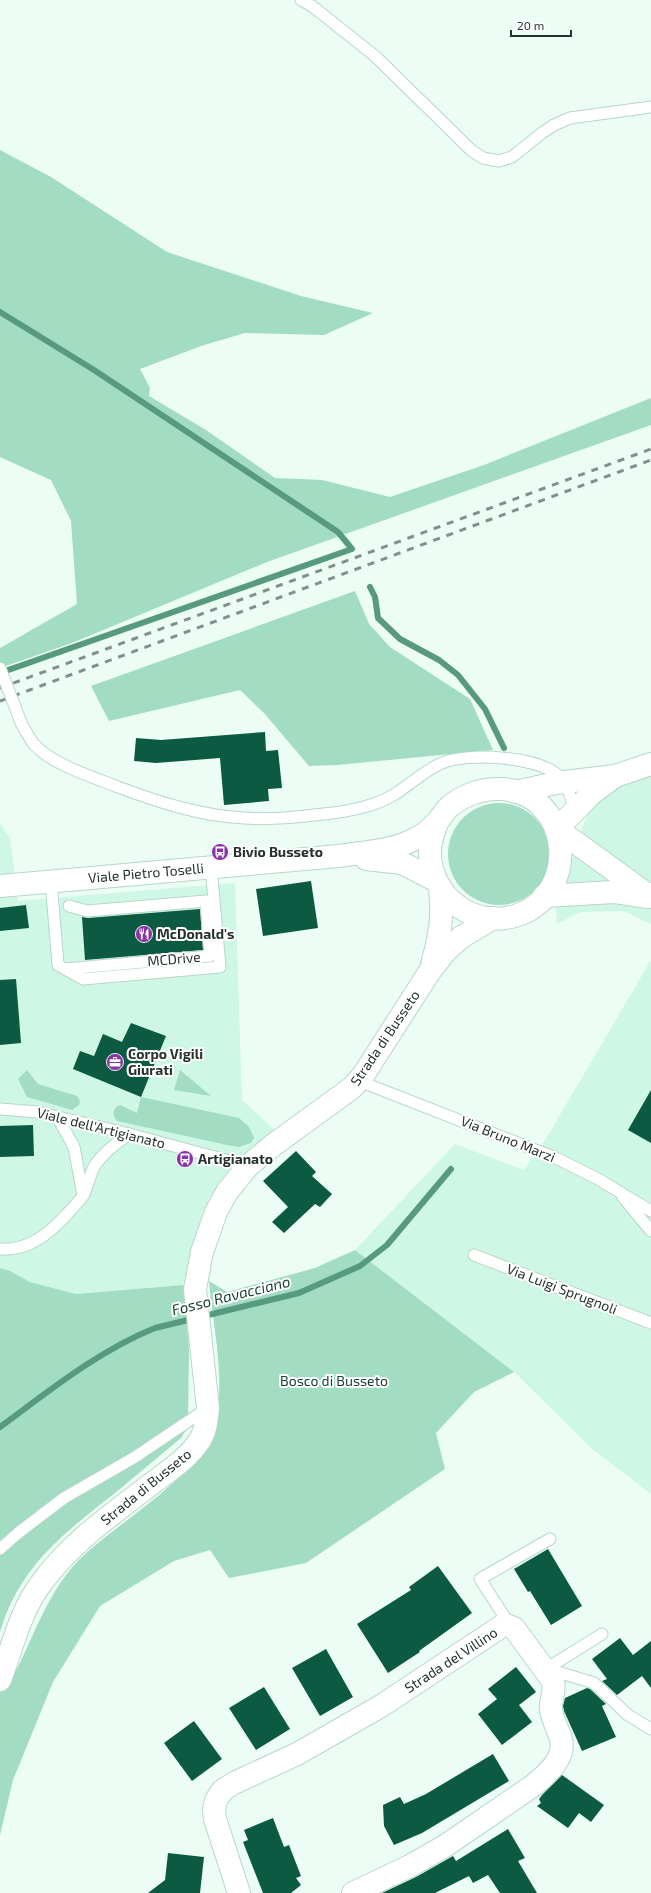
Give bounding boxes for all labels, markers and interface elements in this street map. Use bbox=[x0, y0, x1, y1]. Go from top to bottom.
scale bar bbox=[511, 12, 571, 38]
text: 20 m bbox=[517, 18, 544, 32]
bus stop icon: Bivio Busseto bbox=[210, 842, 230, 862]
place label: Bivio Busseto bbox=[233, 843, 323, 860]
street label: Viale Pietro Toselli bbox=[87, 859, 205, 886]
restaurant icon: McDonald's bbox=[134, 924, 154, 944]
place label: McDonald's bbox=[157, 925, 235, 942]
street label: MCDrive bbox=[147, 948, 201, 969]
street label: Strada di Busseto bbox=[346, 987, 423, 1089]
place label: Corpo Vigili Giurati bbox=[128, 1045, 203, 1078]
office icon: Corpo Vigili Giurati bbox=[105, 1052, 125, 1072]
street label: Viale dell'Artigianato bbox=[35, 1103, 167, 1152]
street label: Via Bruno Marzi bbox=[458, 1112, 558, 1165]
bus stop icon: Artigianato bbox=[175, 1149, 195, 1169]
place label: Artigianato bbox=[198, 1150, 273, 1167]
street label: Via Luigi Sprugnoli bbox=[505, 1260, 620, 1317]
water label: Fosso Ravacciano bbox=[170, 1272, 292, 1318]
park label: Bosco di Busseto bbox=[280, 1372, 388, 1389]
street label: Strada di Busseto bbox=[97, 1445, 194, 1528]
street label: Strada del Villino bbox=[401, 1623, 500, 1696]

